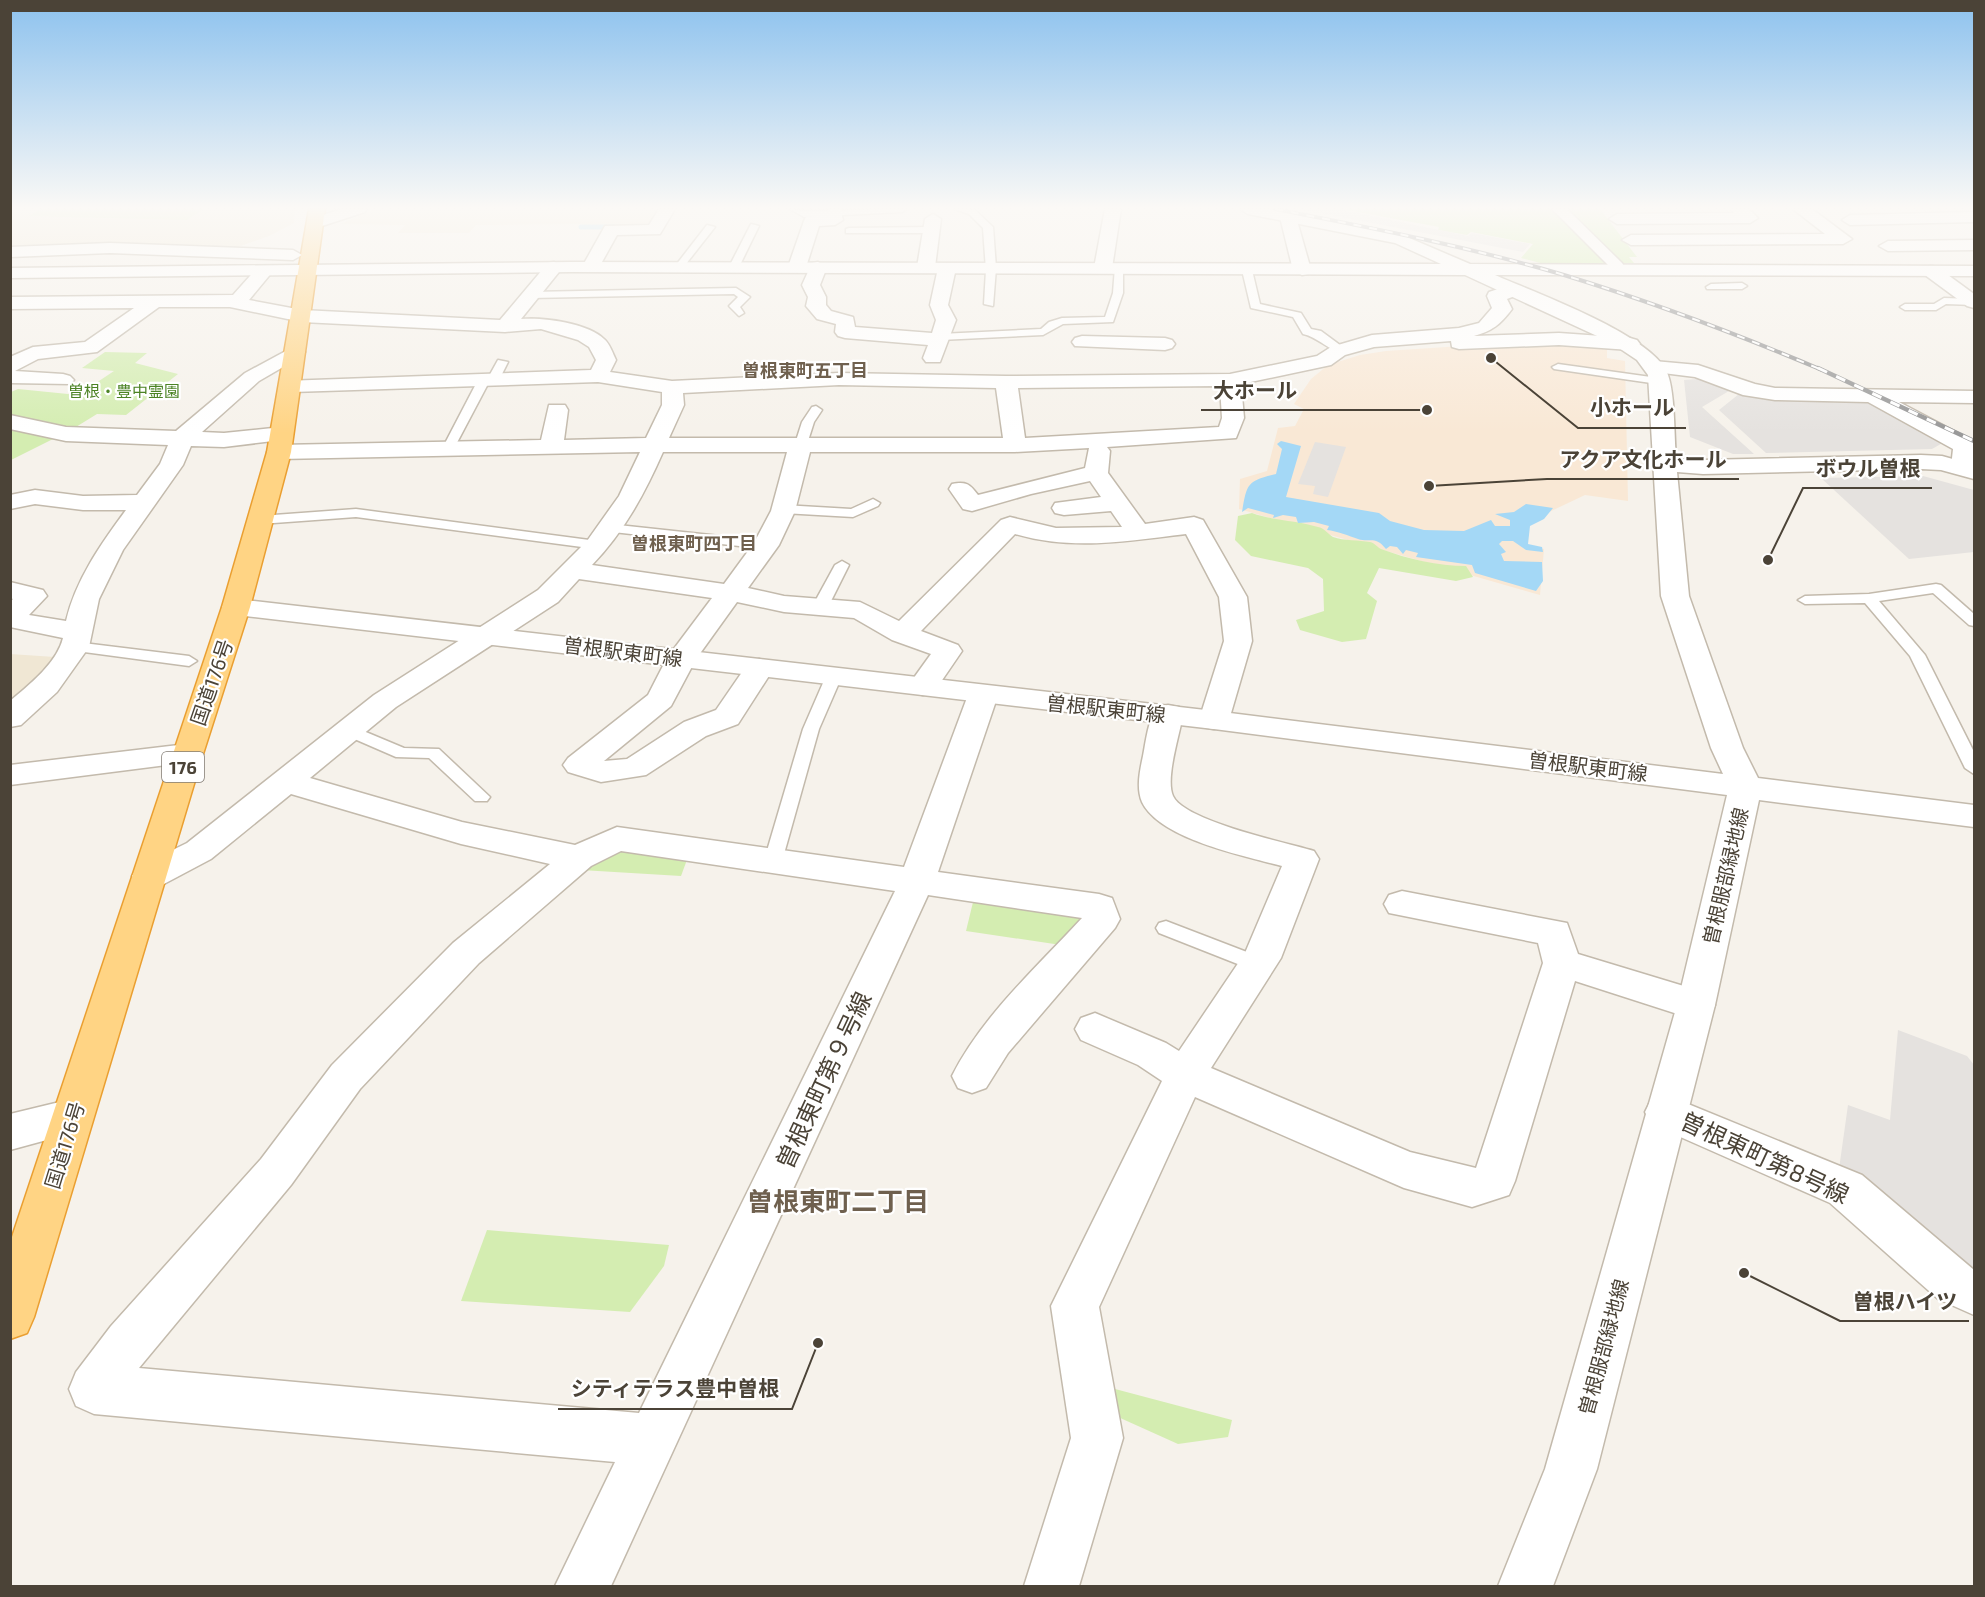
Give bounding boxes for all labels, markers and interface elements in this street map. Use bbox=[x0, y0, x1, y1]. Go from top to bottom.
district label: 曽根東町五丁目 bbox=[742, 359, 868, 381]
callout: 大ホール bbox=[1201, 371, 1309, 410]
text: 大ホール bbox=[1213, 377, 1297, 402]
park label: 曽根・豊中霊園 bbox=[68, 381, 180, 400]
callout: 小ホール bbox=[1578, 389, 1686, 428]
text: 小ホール bbox=[1590, 394, 1674, 419]
callout: アクア文化ホール bbox=[1547, 440, 1739, 479]
text: アクア文化ホール bbox=[1560, 446, 1726, 471]
callout: ボウル曽根 bbox=[1803, 449, 1932, 488]
text: ボウル曽根 bbox=[1816, 455, 1921, 480]
district label: 曽根東町四丁目 bbox=[631, 532, 757, 554]
street label: 曽根駅東町線 bbox=[562, 632, 684, 670]
street label: 国道176号 bbox=[185, 636, 237, 728]
street label: 曽根駅東町線 bbox=[1045, 690, 1167, 726]
street label: 曽根駅東町線 bbox=[1527, 747, 1649, 785]
road number: 176 bbox=[162, 752, 204, 782]
street label: 曽根服部緑地線 bbox=[1698, 805, 1752, 947]
street label: 曽根東町第９号線 bbox=[769, 987, 877, 1173]
street label: 国道176号 bbox=[39, 1099, 89, 1191]
street label: 曽根東町第8号線 bbox=[1676, 1105, 1854, 1209]
district label: 曽根東町二丁目 bbox=[747, 1185, 929, 1216]
street label: 曽根服部緑地線 bbox=[1573, 1276, 1633, 1418]
callout: 曽根ハイツ bbox=[1840, 1282, 1969, 1321]
text: 曽根ハイツ bbox=[1853, 1288, 1957, 1313]
callout: シティテラス豊中曽根 bbox=[558, 1370, 792, 1409]
text: シティテラス豊中曽根 bbox=[571, 1375, 779, 1400]

